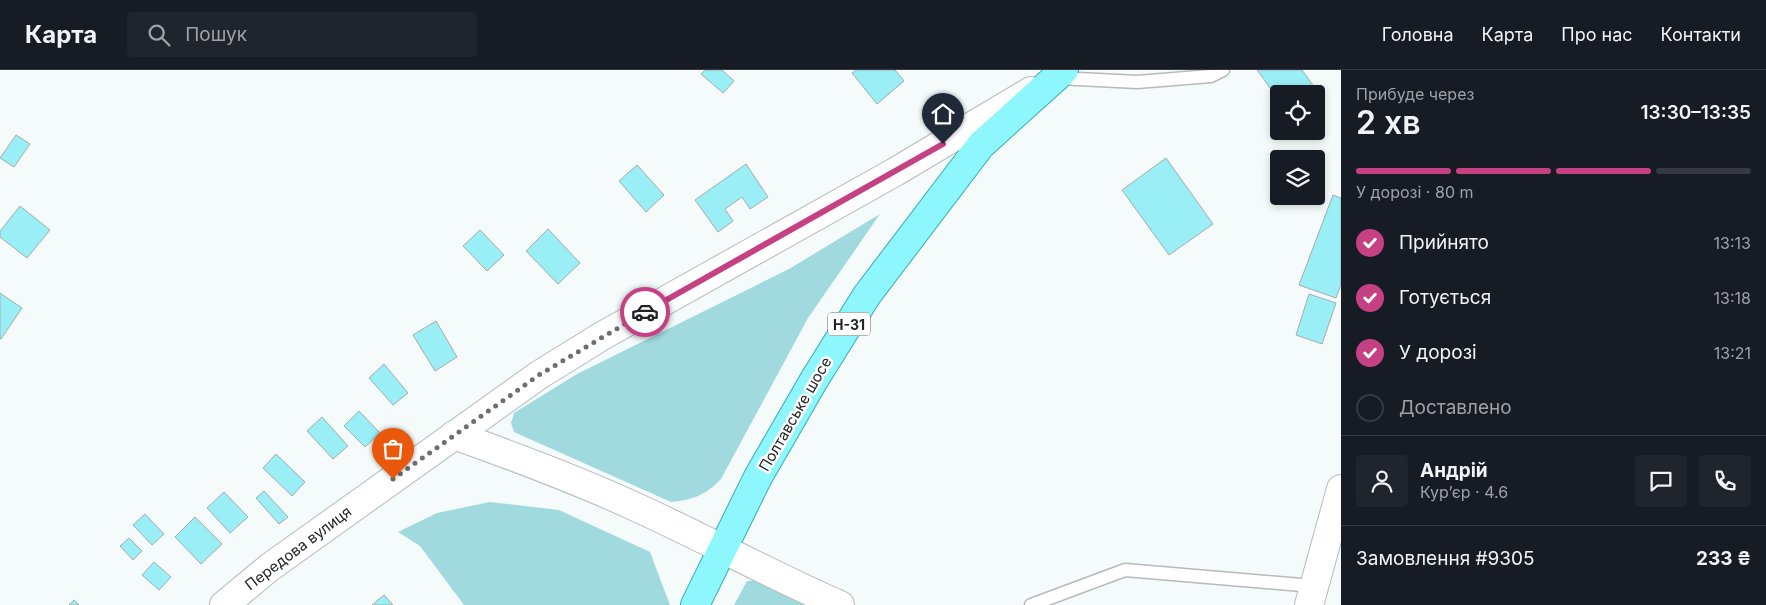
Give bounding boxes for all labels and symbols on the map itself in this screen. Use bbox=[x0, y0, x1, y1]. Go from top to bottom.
pin bbox=[922, 93, 964, 144]
courier bbox=[620, 287, 670, 337]
road number: Н-31 bbox=[828, 312, 870, 336]
street label: Полтавське шосе bbox=[755, 353, 835, 475]
pin bbox=[372, 428, 414, 479]
street label: Передова вулиця bbox=[241, 502, 355, 594]

